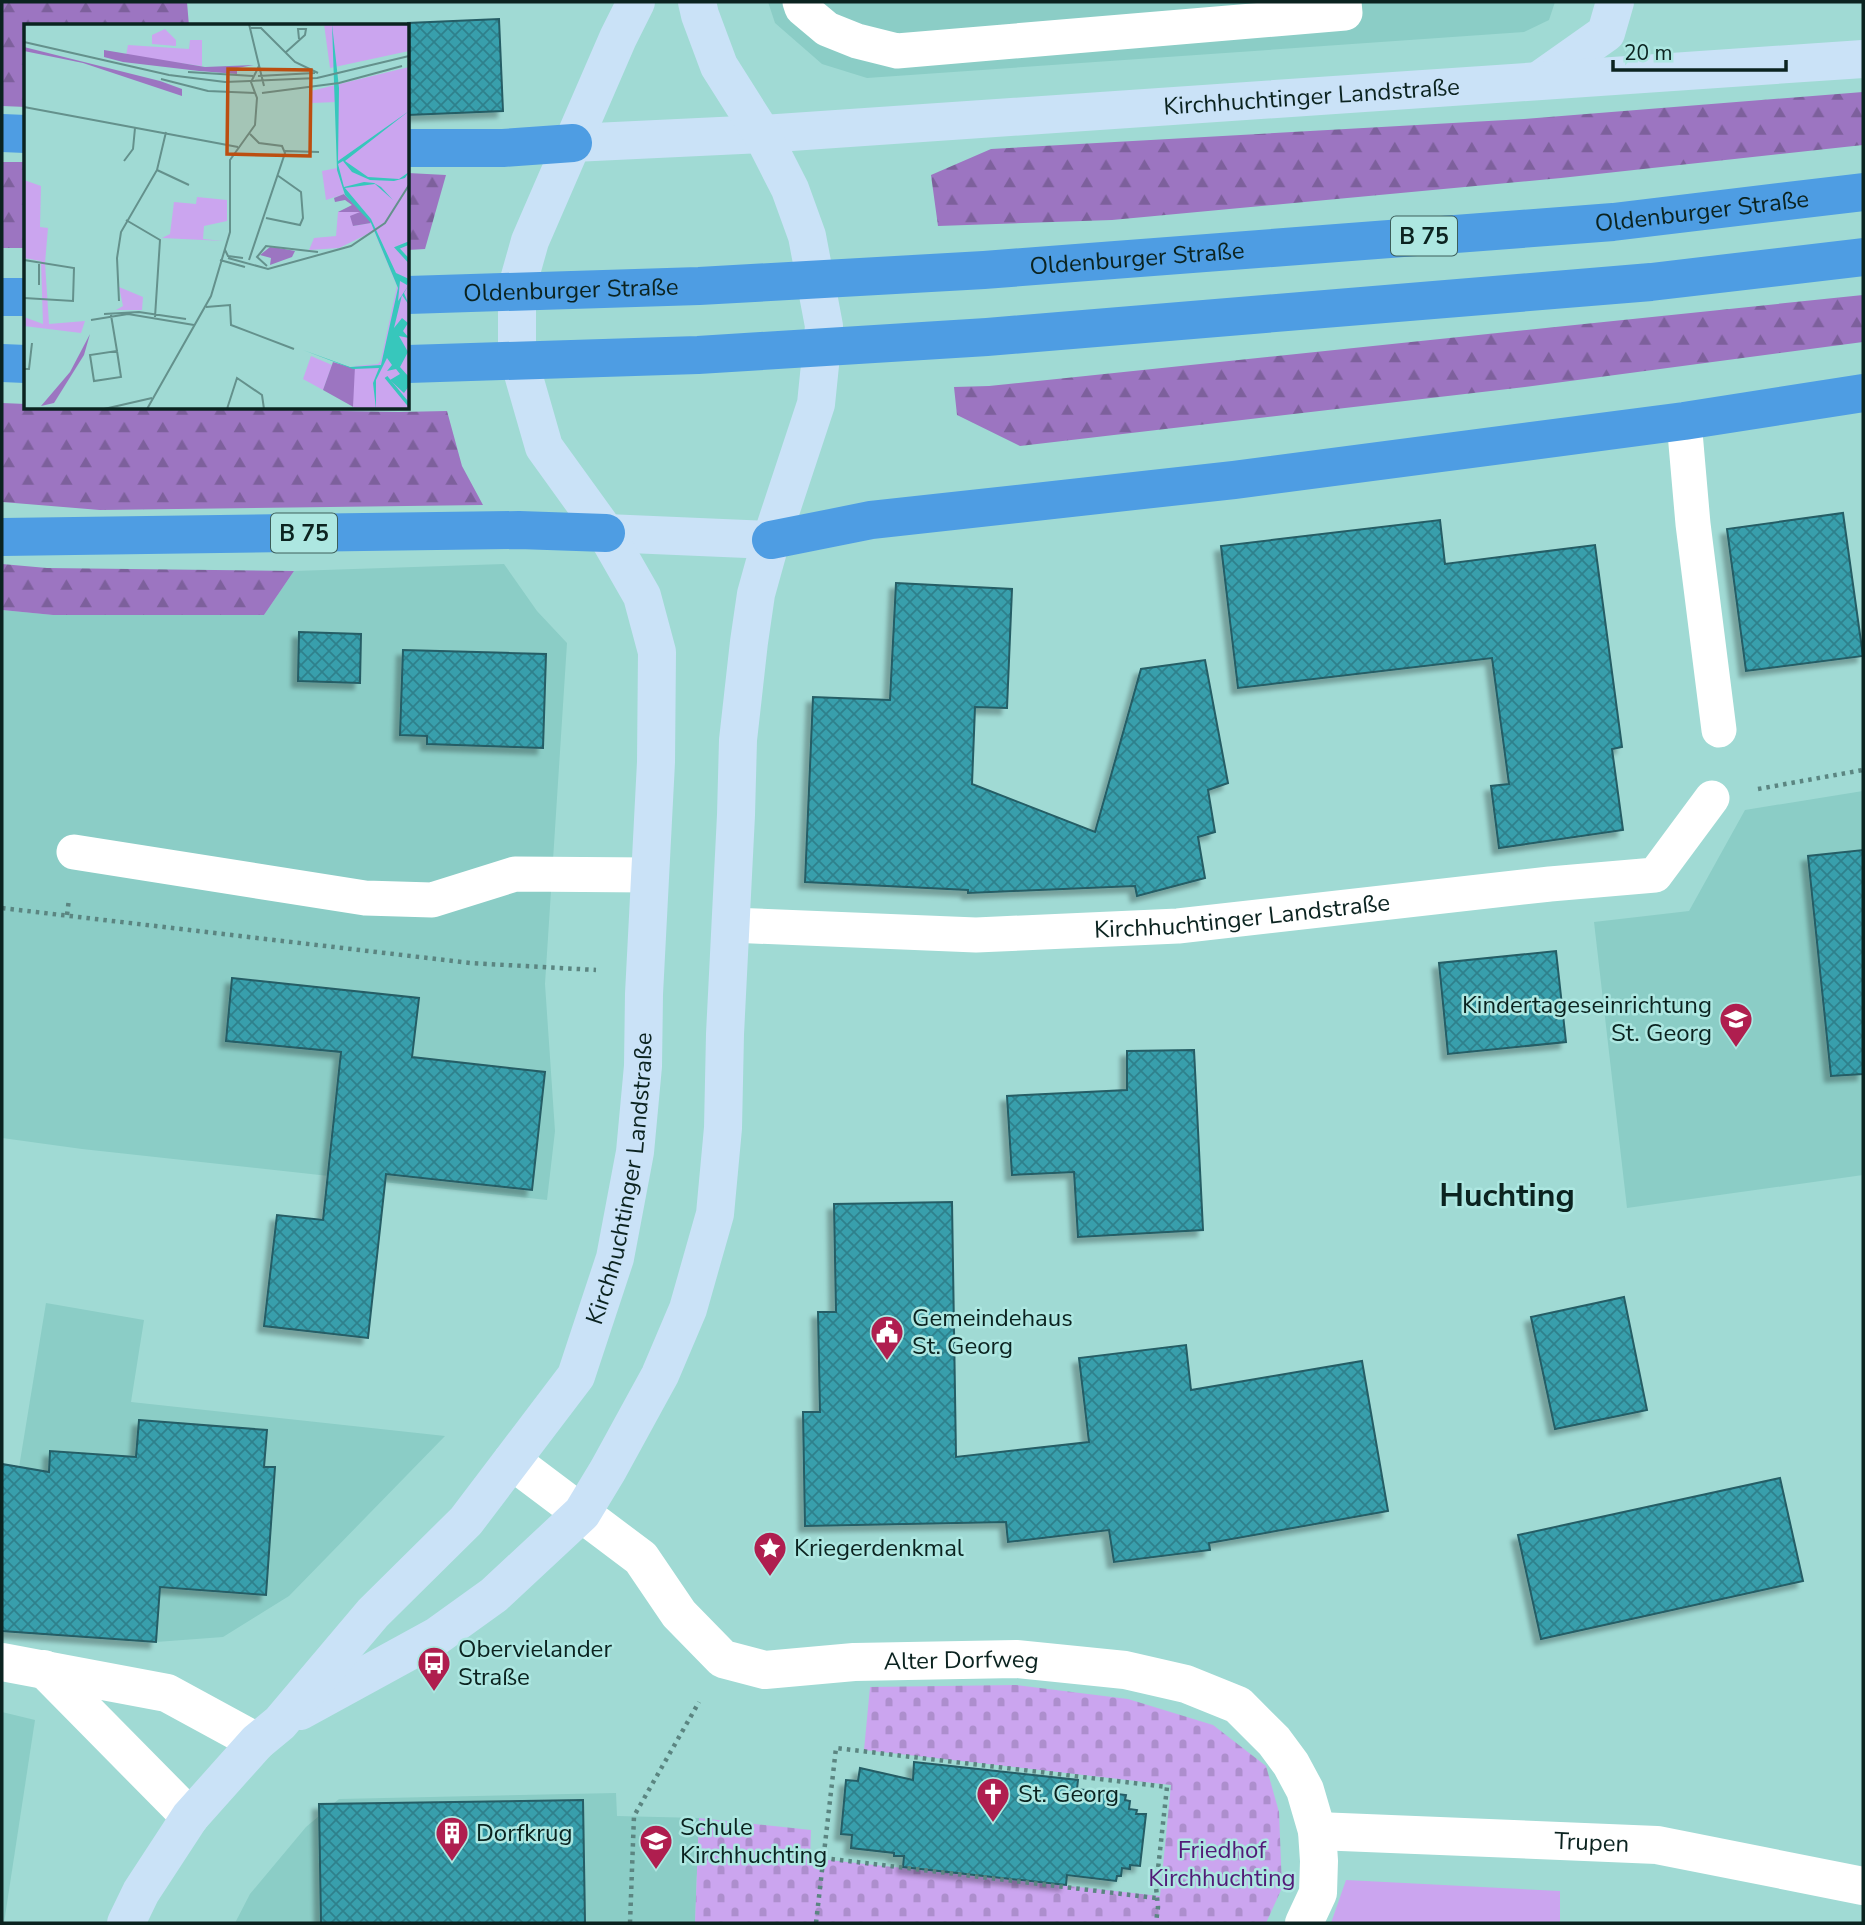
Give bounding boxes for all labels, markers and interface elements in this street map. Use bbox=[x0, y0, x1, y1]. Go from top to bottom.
inset map bbox=[24, 24, 410, 410]
scale bar bbox=[1613, 28, 1786, 72]
text: 20 m bbox=[1624, 39, 1673, 67]
street label: Kirchhuchtinger Landstraße bbox=[1162, 71, 1461, 123]
street label: Oldenburger Straße bbox=[1594, 183, 1811, 239]
road number: B 75 bbox=[1391, 216, 1457, 256]
street label: Oldenburger Straße bbox=[1028, 234, 1246, 282]
street label: Oldenburger Straße bbox=[463, 271, 679, 309]
road number: B 75 bbox=[271, 513, 337, 552]
street label: Kirchhuchtinger Landstraße bbox=[1093, 886, 1392, 946]
place label: Kindertageseinrichtung St. Georg bbox=[1462, 989, 1712, 1049]
school or university icon: Kindertageseinrichtung St. Georg bbox=[1717, 1000, 1755, 1049]
street label: Kirchhuchtinger Landstraße bbox=[578, 1032, 659, 1329]
district label: Huchting bbox=[1439, 1174, 1575, 1217]
place label: Gemeindehaus St. Georg bbox=[912, 1302, 1073, 1362]
public building icon: Gemeindehaus St. Georg bbox=[868, 1313, 906, 1362]
place icon: Kriegerdenkmal bbox=[751, 1529, 789, 1578]
place label: Kriegerdenkmal bbox=[794, 1532, 964, 1564]
place label: Obervielander Straße bbox=[458, 1633, 612, 1693]
street label: Alter Dorfweg bbox=[883, 1643, 1040, 1677]
bus stop icon: Obervielander Straße bbox=[415, 1644, 453, 1693]
church icon: St. Georg bbox=[974, 1775, 1012, 1824]
place label: St. Georg bbox=[1018, 1778, 1119, 1810]
place label: Schule Kirchhuchting bbox=[680, 1811, 827, 1871]
building icon: Dorfkrug bbox=[433, 1814, 471, 1863]
place label: Dorfkrug bbox=[476, 1817, 573, 1849]
school or university icon: Schule Kirchhuchting bbox=[637, 1822, 675, 1871]
street label: Trupen bbox=[1554, 1825, 1630, 1860]
park label: Friedhof Kirchhuchting bbox=[1148, 1834, 1296, 1894]

